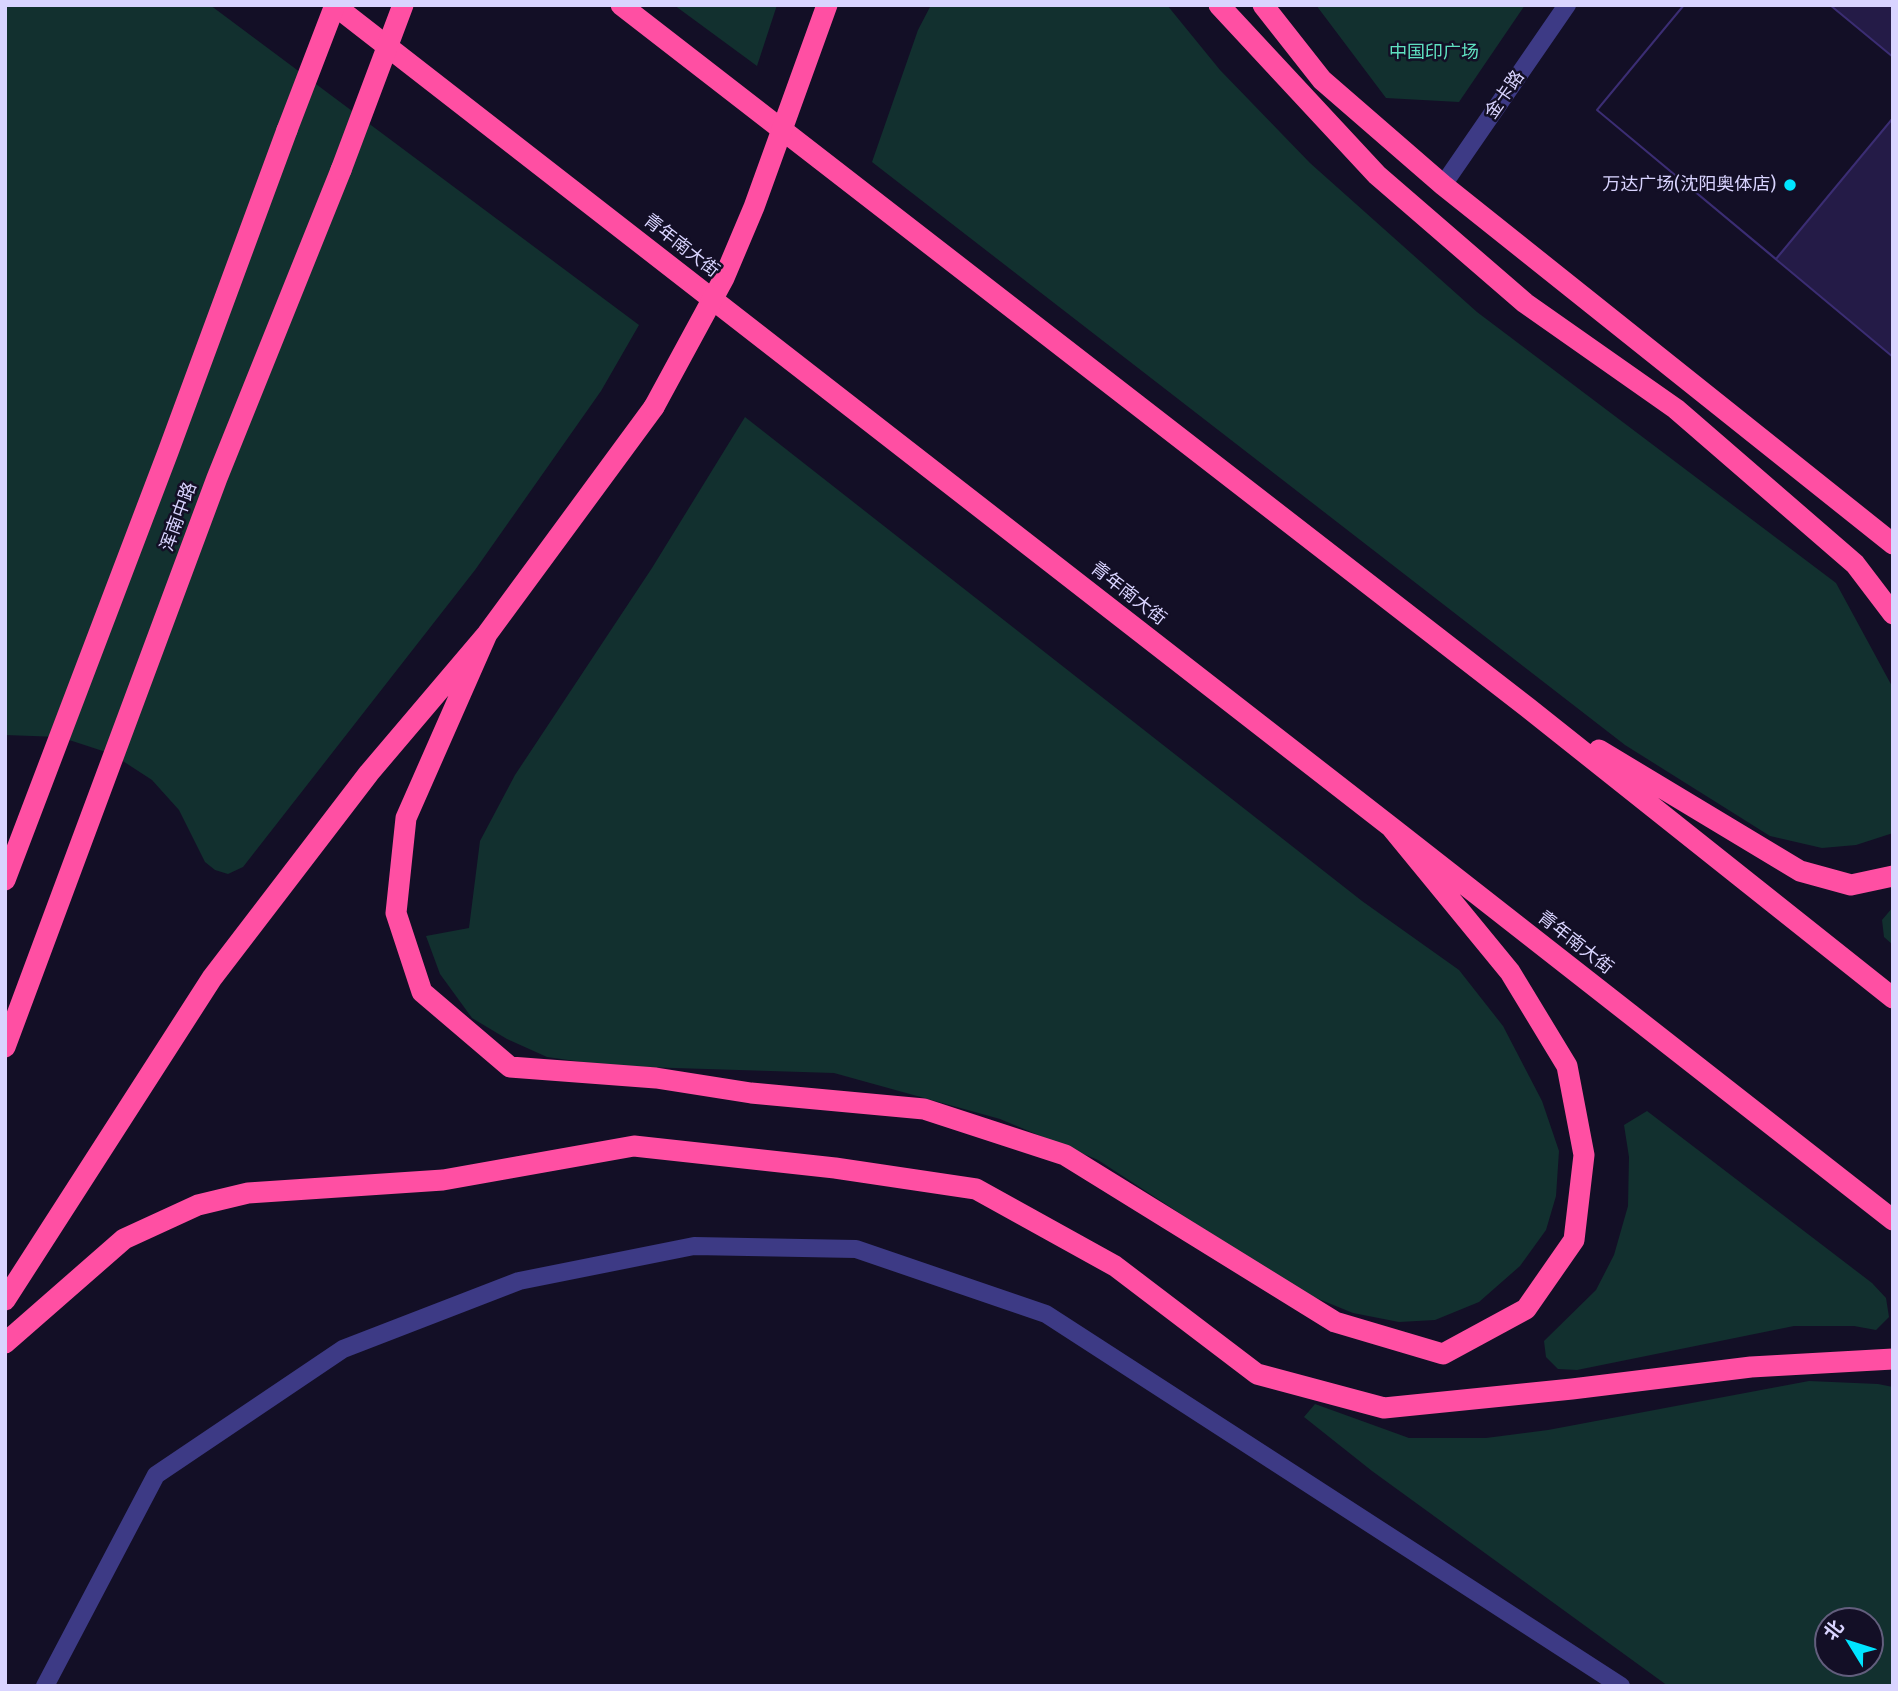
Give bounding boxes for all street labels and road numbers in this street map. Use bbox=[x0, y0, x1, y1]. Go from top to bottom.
street label: 金卡路 bbox=[1481, 67, 1529, 123]
street label: 青年南大街 bbox=[639, 210, 723, 282]
street label: 浑南中路 bbox=[157, 479, 201, 555]
street label: 青年南大街 bbox=[1086, 558, 1170, 630]
street label: 青年南大街 bbox=[1533, 907, 1617, 979]

